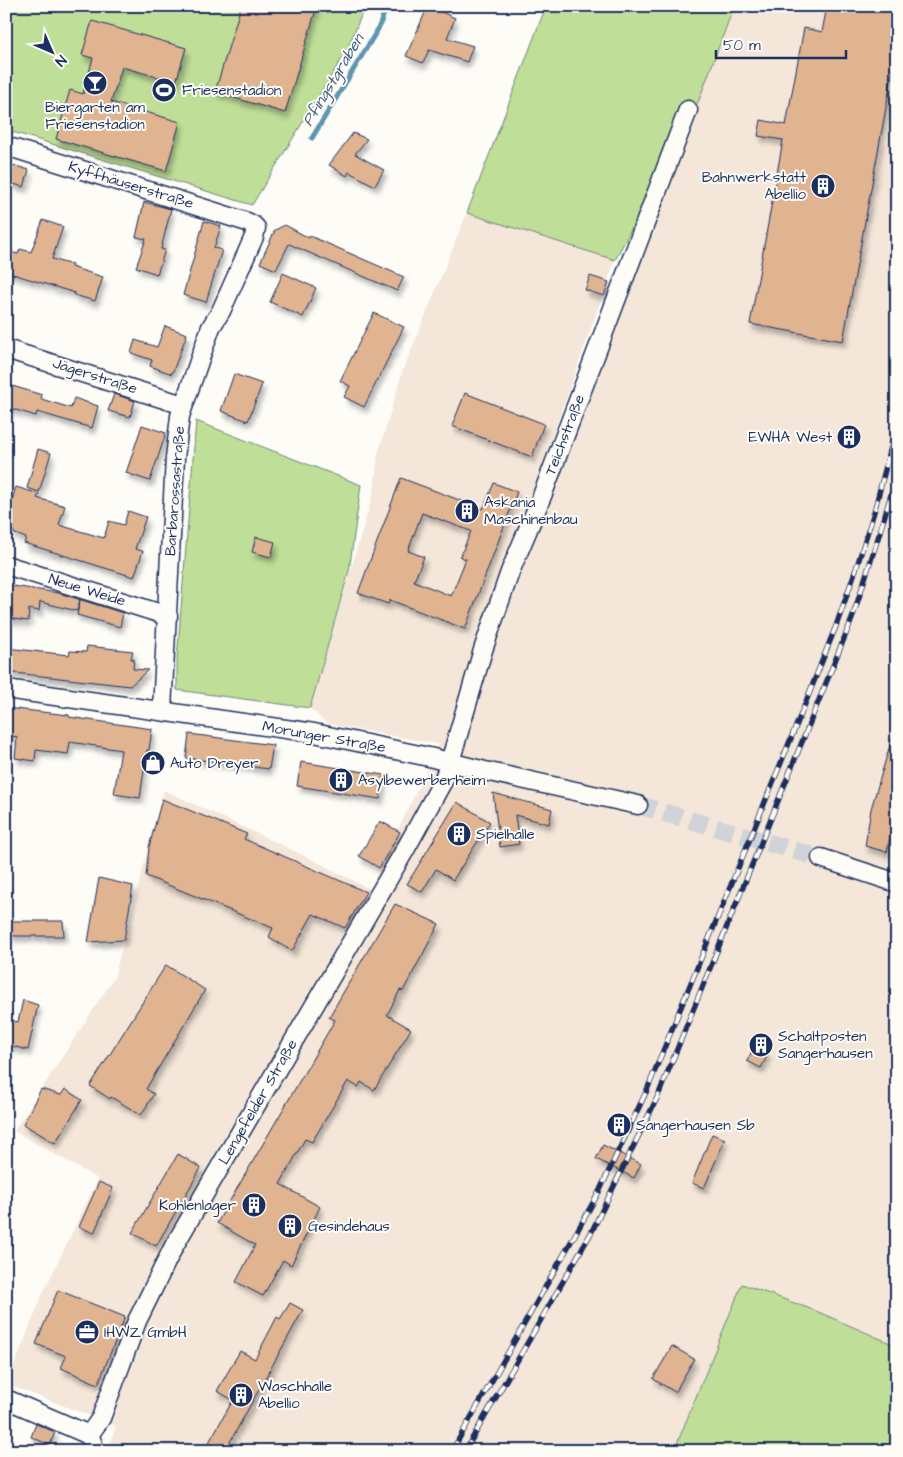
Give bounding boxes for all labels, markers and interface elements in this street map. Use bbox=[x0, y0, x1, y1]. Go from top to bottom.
north arrow bbox=[28, 28, 78, 78]
water label: Pfingstgraben bbox=[297, 28, 371, 131]
scale bar bbox=[716, 28, 846, 60]
text: 50 m bbox=[723, 35, 761, 56]
text: N bbox=[50, 50, 71, 71]
bar icon: Biergarten am Friesenstadion bbox=[82, 70, 108, 96]
sports icon: Friesenstadion bbox=[151, 77, 177, 103]
place label: Friesenstadion bbox=[182, 80, 282, 101]
place label: Biergarten am Friesenstadion bbox=[45, 97, 145, 135]
street label: Kyffhäuserstraße bbox=[65, 156, 196, 215]
place label: Bahnwerkstatt Abellio bbox=[702, 167, 807, 205]
building icon: Bahnwerkstatt Abellio bbox=[810, 173, 836, 199]
street label: Jägerstraße bbox=[50, 352, 140, 401]
street label: Teichstraße bbox=[540, 392, 590, 478]
building icon: EWHA West bbox=[836, 424, 862, 450]
street label: Barbarossastraße bbox=[160, 425, 190, 557]
place label: EWHA West bbox=[749, 427, 832, 448]
place label: Askania Maschinenbau bbox=[484, 492, 578, 530]
building icon: Askania Maschinenbau bbox=[454, 498, 480, 524]
street label: Neue Weide bbox=[46, 568, 128, 612]
street label: Morunger Straße bbox=[261, 716, 387, 759]
shop icon: Auto Dreyer bbox=[140, 750, 166, 776]
place label: Auto Dreyer bbox=[170, 753, 258, 775]
building icon: Asylbewerberheim bbox=[328, 767, 354, 793]
place label: Asylbewerberheim bbox=[358, 770, 485, 792]
building icon: Spielhalle bbox=[446, 821, 472, 847]
place label: Spielhalle bbox=[476, 824, 535, 845]
place label: Schaltposten Sangerhausen bbox=[778, 1026, 873, 1065]
building icon: Schaltposten Sangerhausen bbox=[748, 1032, 774, 1058]
street label: Lengefelder Straße bbox=[213, 1035, 303, 1169]
building icon: Sangerhausen Sb bbox=[606, 1112, 632, 1138]
place label: Sangerhausen Sb bbox=[636, 1115, 755, 1137]
building icon: Kohlenlager bbox=[241, 1192, 267, 1218]
place label: Kohlenlager bbox=[159, 1195, 236, 1217]
building icon: Gesindehaus bbox=[277, 1213, 303, 1239]
place label: Gesindehaus bbox=[308, 1216, 390, 1237]
office icon: IHWZ GmbH bbox=[74, 1319, 100, 1345]
place label: IHWZ GmbH bbox=[104, 1322, 187, 1343]
place label: Waschhalle Abellio bbox=[258, 1376, 332, 1414]
building icon: Waschhalle Abellio bbox=[228, 1382, 254, 1408]

